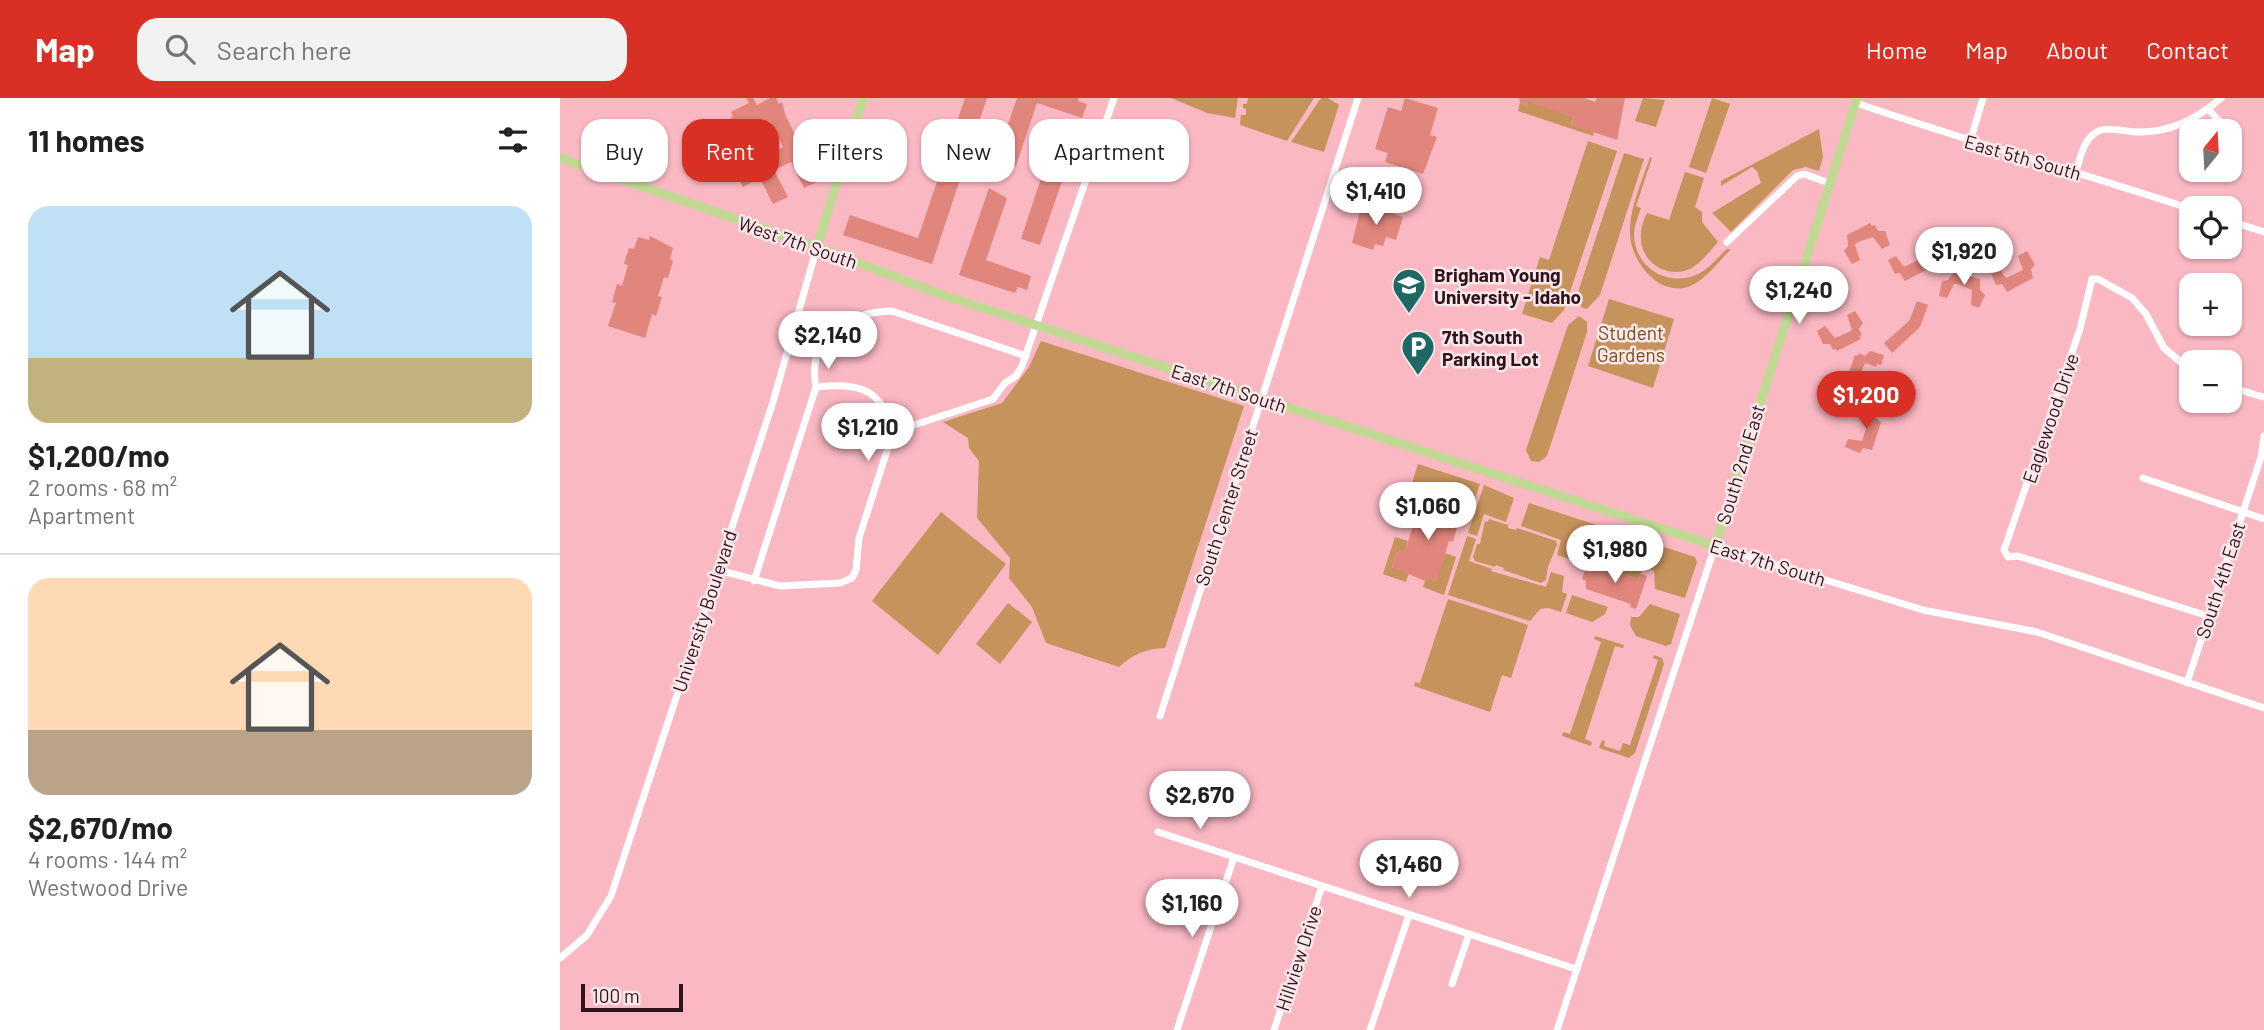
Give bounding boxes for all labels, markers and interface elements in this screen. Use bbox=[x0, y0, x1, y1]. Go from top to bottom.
search box bbox=[137, 18, 627, 81]
text: Map bbox=[35, 29, 95, 69]
icon: search bbox=[161, 30, 199, 68]
text: Search here bbox=[217, 34, 352, 65]
text: Home bbox=[1866, 35, 1927, 64]
text: Map bbox=[1965, 35, 2008, 64]
text: About bbox=[2046, 35, 2108, 64]
text: Contact bbox=[2146, 35, 2229, 64]
chip: Buy bbox=[581, 119, 668, 182]
chip: Rent bbox=[682, 119, 779, 182]
chip: Filters bbox=[793, 119, 907, 182]
chip: New bbox=[921, 119, 1015, 182]
chip: Apartment bbox=[1029, 119, 1189, 182]
north arrow bbox=[2179, 119, 2242, 182]
map controls bbox=[2179, 119, 2242, 413]
icon: filters bbox=[494, 121, 532, 159]
text: 11 homes bbox=[28, 122, 145, 158]
street label: East 5th South bbox=[1962, 129, 2084, 185]
pin: $1,410 bbox=[1319, 167, 1433, 227]
text: $1,410 bbox=[1346, 176, 1406, 204]
button: locate bbox=[2179, 196, 2242, 259]
street label: West 7th South bbox=[736, 211, 860, 273]
pin: $1,920 bbox=[1907, 228, 2021, 287]
text: $1,920 bbox=[1931, 236, 1997, 264]
icon: home bbox=[217, 252, 343, 378]
place label: Brigham Young University - Idaho bbox=[1434, 263, 1581, 308]
school or university icon: Brigham Young University - Idaho bbox=[1390, 266, 1428, 315]
pin: $1,240 bbox=[1742, 266, 1856, 326]
button: + bbox=[2179, 273, 2242, 336]
text: $1,240 bbox=[1765, 275, 1833, 303]
pin: $2,140 bbox=[771, 312, 885, 371]
text: $2,140 bbox=[794, 320, 862, 348]
park label: Student Gardens bbox=[1597, 321, 1665, 366]
place label: 7th South Parking Lot bbox=[1442, 325, 1539, 370]
parking icon: 7th South Parking Lot bbox=[1399, 328, 1437, 377]
street label: Eaglewood Drive bbox=[2017, 350, 2083, 486]
button: − bbox=[2179, 350, 2242, 413]
street label: East 7th South bbox=[1168, 359, 1290, 417]
pin: $1,200 bbox=[1809, 372, 1923, 431]
text: $1,200 bbox=[1833, 380, 1899, 408]
street label: South 2nd East bbox=[1711, 401, 1769, 527]
pin: $1,210 bbox=[811, 404, 925, 463]
text: $1,210 bbox=[837, 412, 899, 440]
street label: South Center Street bbox=[1190, 426, 1262, 588]
text: $1,200/mo bbox=[28, 437, 170, 473]
text: 2 rooms · 68 m² bbox=[28, 473, 177, 501]
pin: $1,060 bbox=[1371, 482, 1485, 542]
text: $1,060 bbox=[1395, 491, 1461, 519]
text: Apartment bbox=[28, 501, 135, 529]
street label: South 4th East bbox=[2190, 519, 2250, 641]
pin: $1,980 bbox=[1558, 526, 1672, 585]
street label: University Boulevard bbox=[667, 527, 741, 695]
street label: East 7th South bbox=[1707, 533, 1829, 591]
text: $1,980 bbox=[1582, 534, 1648, 562]
icon: home bbox=[217, 624, 343, 750]
pin: $2,670 bbox=[1143, 772, 1257, 831]
text: $2,670 bbox=[1165, 780, 1235, 808]
text: $2,670/mo bbox=[28, 809, 173, 845]
pin: $1,460 bbox=[1352, 840, 1466, 900]
text: 4 rooms · 144 m² bbox=[28, 845, 187, 873]
text: $1,460 bbox=[1376, 849, 1442, 877]
text: Westwood Drive bbox=[28, 873, 188, 901]
pin: $1,160 bbox=[1135, 880, 1249, 939]
text: $1,160 bbox=[1162, 888, 1223, 916]
street label: Hillview Drive bbox=[1270, 902, 1326, 1014]
scale bar bbox=[581, 981, 682, 1013]
text: 100 m bbox=[592, 984, 640, 1007]

